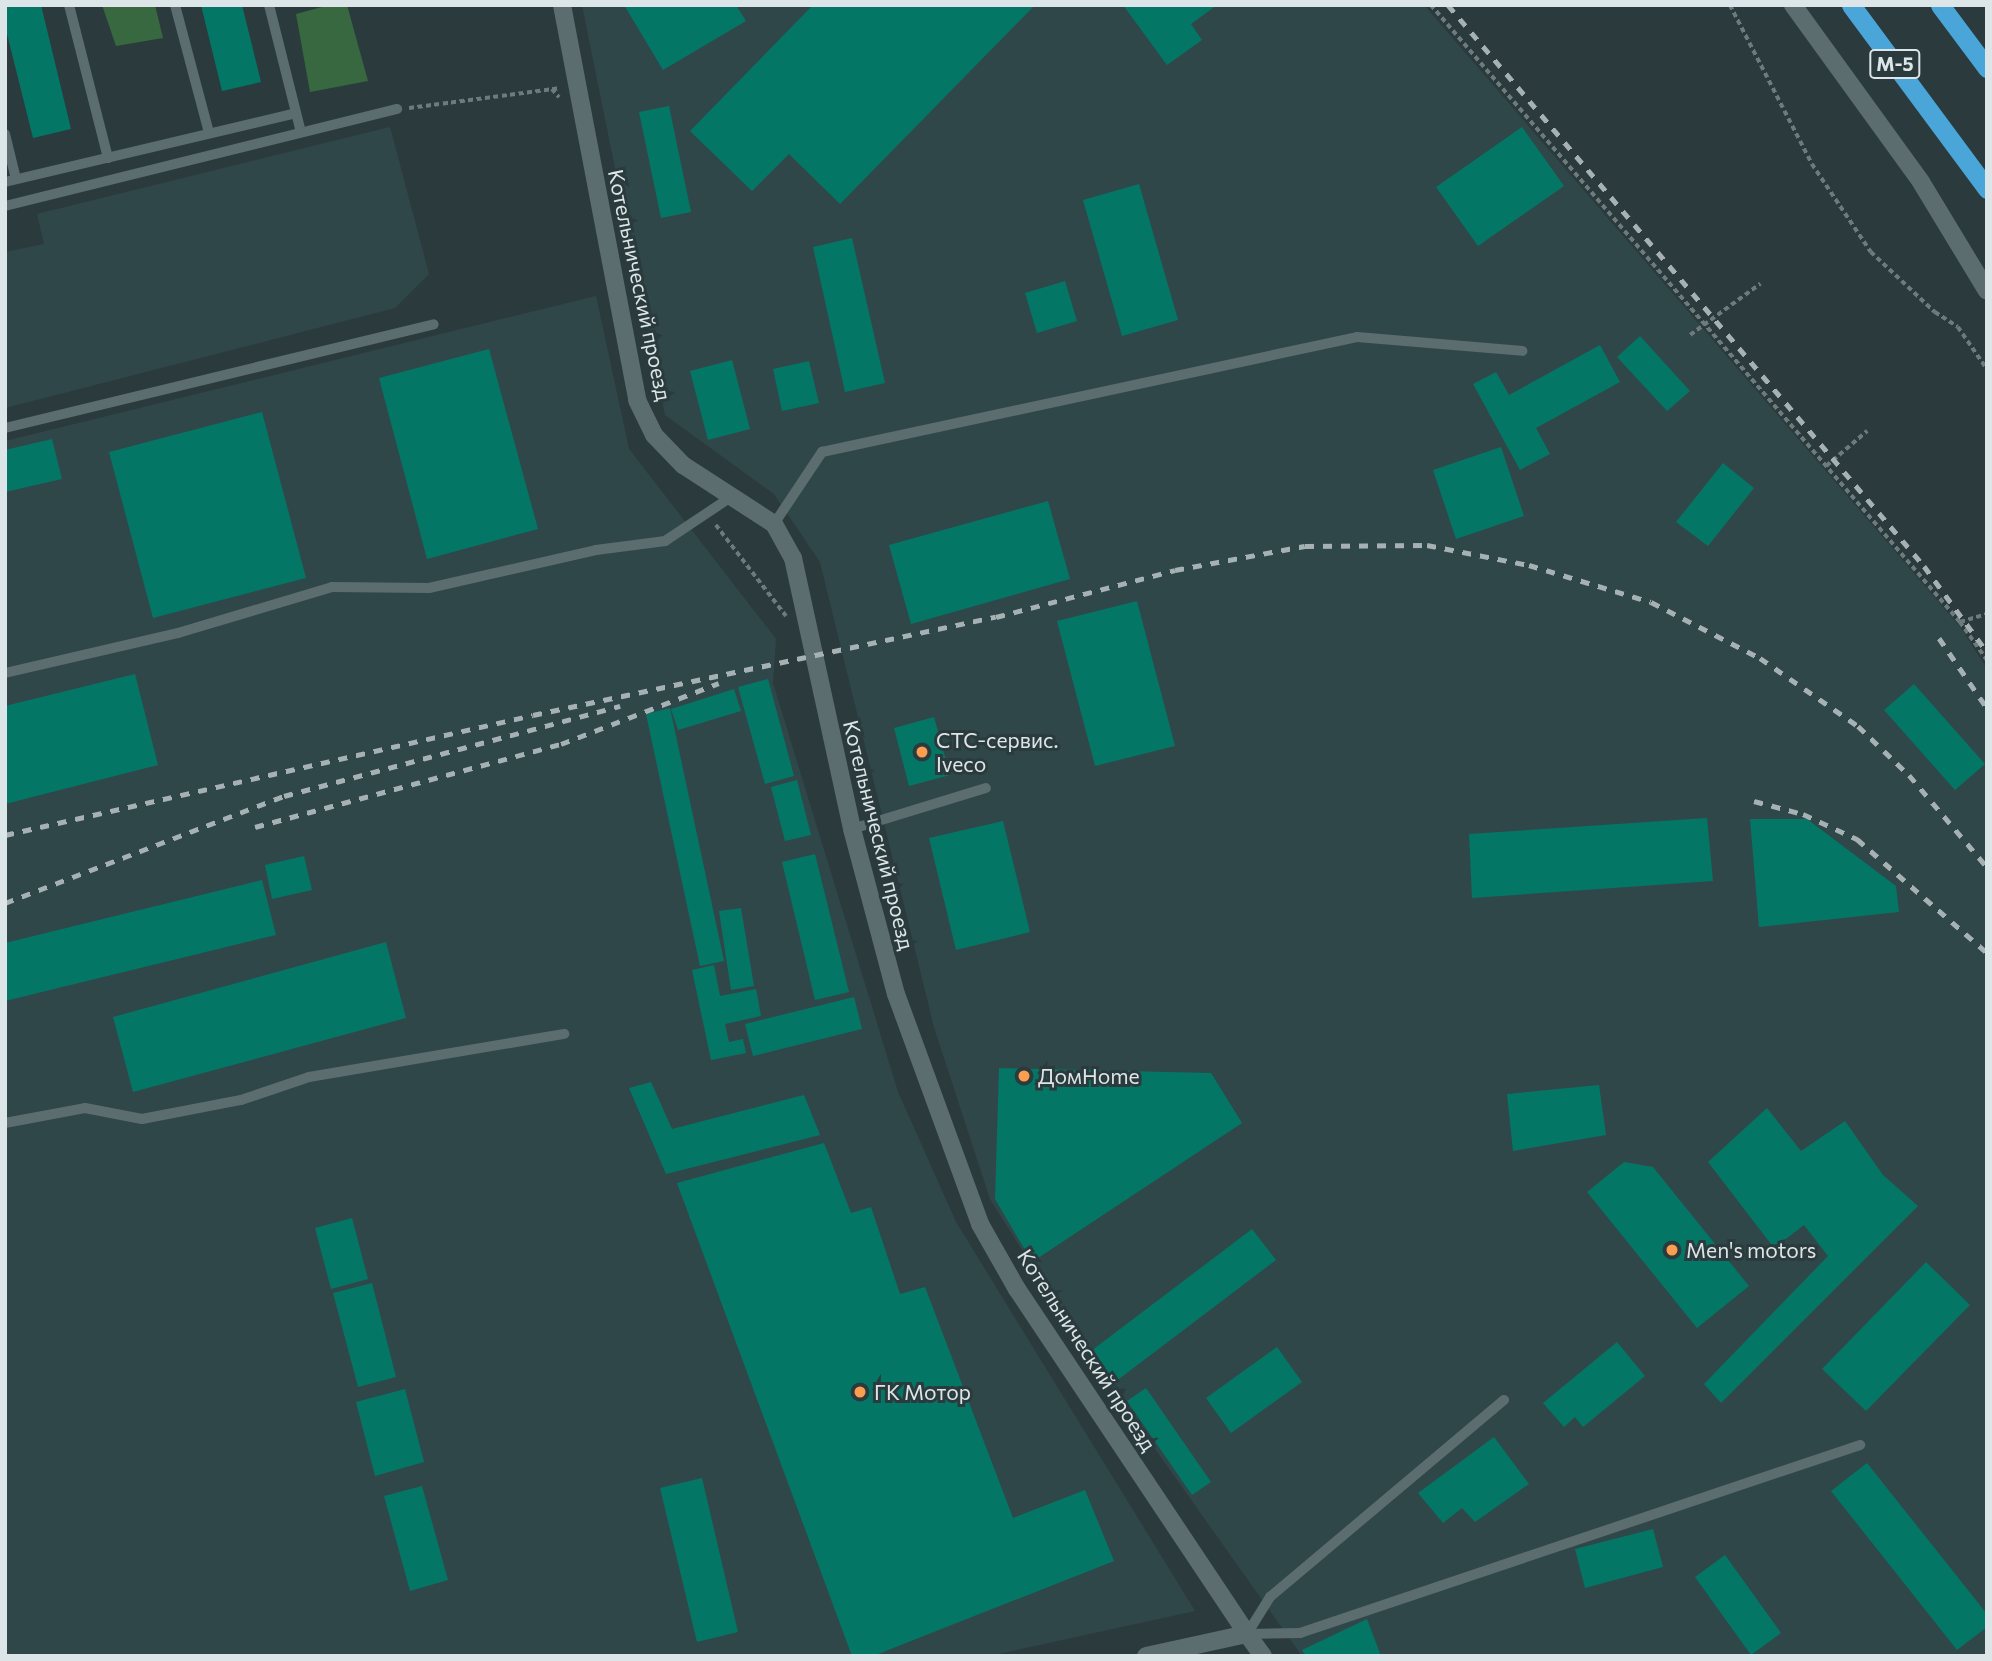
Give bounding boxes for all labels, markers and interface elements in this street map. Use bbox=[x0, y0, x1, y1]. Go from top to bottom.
road number: М-5 bbox=[1869, 48, 1921, 80]
street label: Котельнический проезд bbox=[603, 167, 677, 403]
street label: Котельнический проезд bbox=[838, 718, 920, 952]
place label: СТС-сервис. Iveco bbox=[936, 727, 1058, 777]
marker: СТС-сервис. Iveco bbox=[914, 744, 930, 760]
place label: ДомHome bbox=[1038, 1063, 1140, 1089]
marker: ДомHome bbox=[1016, 1068, 1032, 1084]
place label: Men's motors bbox=[1686, 1237, 1816, 1263]
marker: Men's motors bbox=[1664, 1242, 1680, 1258]
street label: Котельнический проезд bbox=[1012, 1244, 1162, 1456]
place label: ГК Мотор bbox=[874, 1379, 971, 1405]
marker: ГК Мотор bbox=[852, 1384, 868, 1400]

